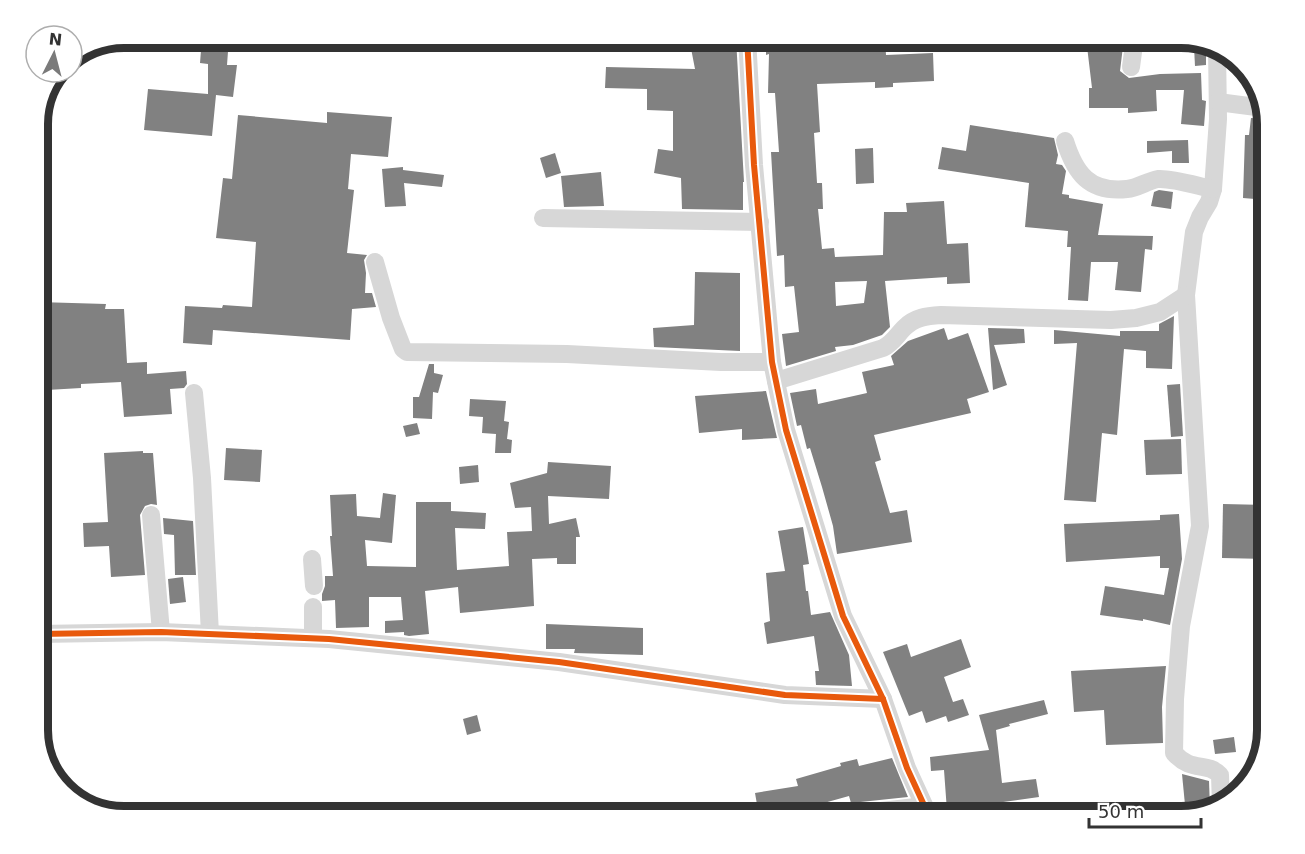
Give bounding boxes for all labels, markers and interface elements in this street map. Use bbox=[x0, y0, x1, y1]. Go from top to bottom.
north arrow bbox=[24, 24, 84, 84]
text: N bbox=[48, 29, 63, 50]
scale bar bbox=[1089, 791, 1202, 829]
text: 50 m bbox=[1098, 801, 1144, 822]

